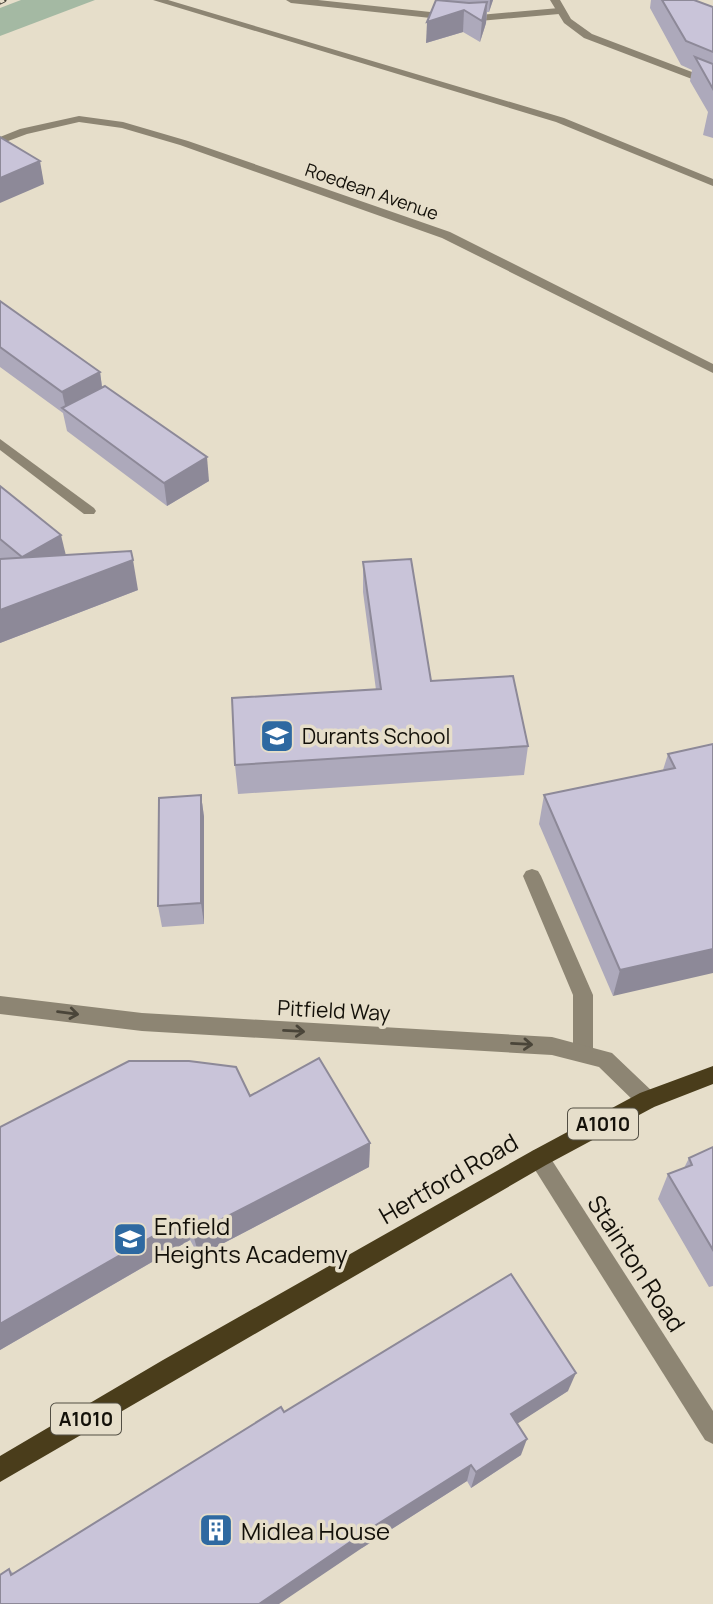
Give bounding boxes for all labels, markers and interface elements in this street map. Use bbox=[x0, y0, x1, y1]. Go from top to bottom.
street label: Roedean Avenue bbox=[302, 157, 442, 225]
school or university icon: Durants School bbox=[258, 717, 296, 755]
place label: Durants School bbox=[302, 722, 450, 750]
street label: Pitfield Way bbox=[277, 993, 391, 1027]
one-way arrow bbox=[56, 1006, 79, 1019]
one-way arrow bbox=[283, 1024, 306, 1037]
one-way arrow bbox=[510, 1038, 532, 1051]
road number: A1010 bbox=[568, 1108, 638, 1140]
street label: Hertford Road bbox=[373, 1125, 523, 1231]
street label: Stainton Road bbox=[580, 1188, 694, 1338]
place label: Enfield Heights Academy bbox=[154, 1209, 348, 1270]
school or university icon: Enfield Heights Academy bbox=[111, 1220, 149, 1258]
road number: A1010 bbox=[51, 1404, 121, 1434]
building icon: Midlea House bbox=[197, 1511, 235, 1549]
place label: Midlea House bbox=[241, 1514, 390, 1547]

